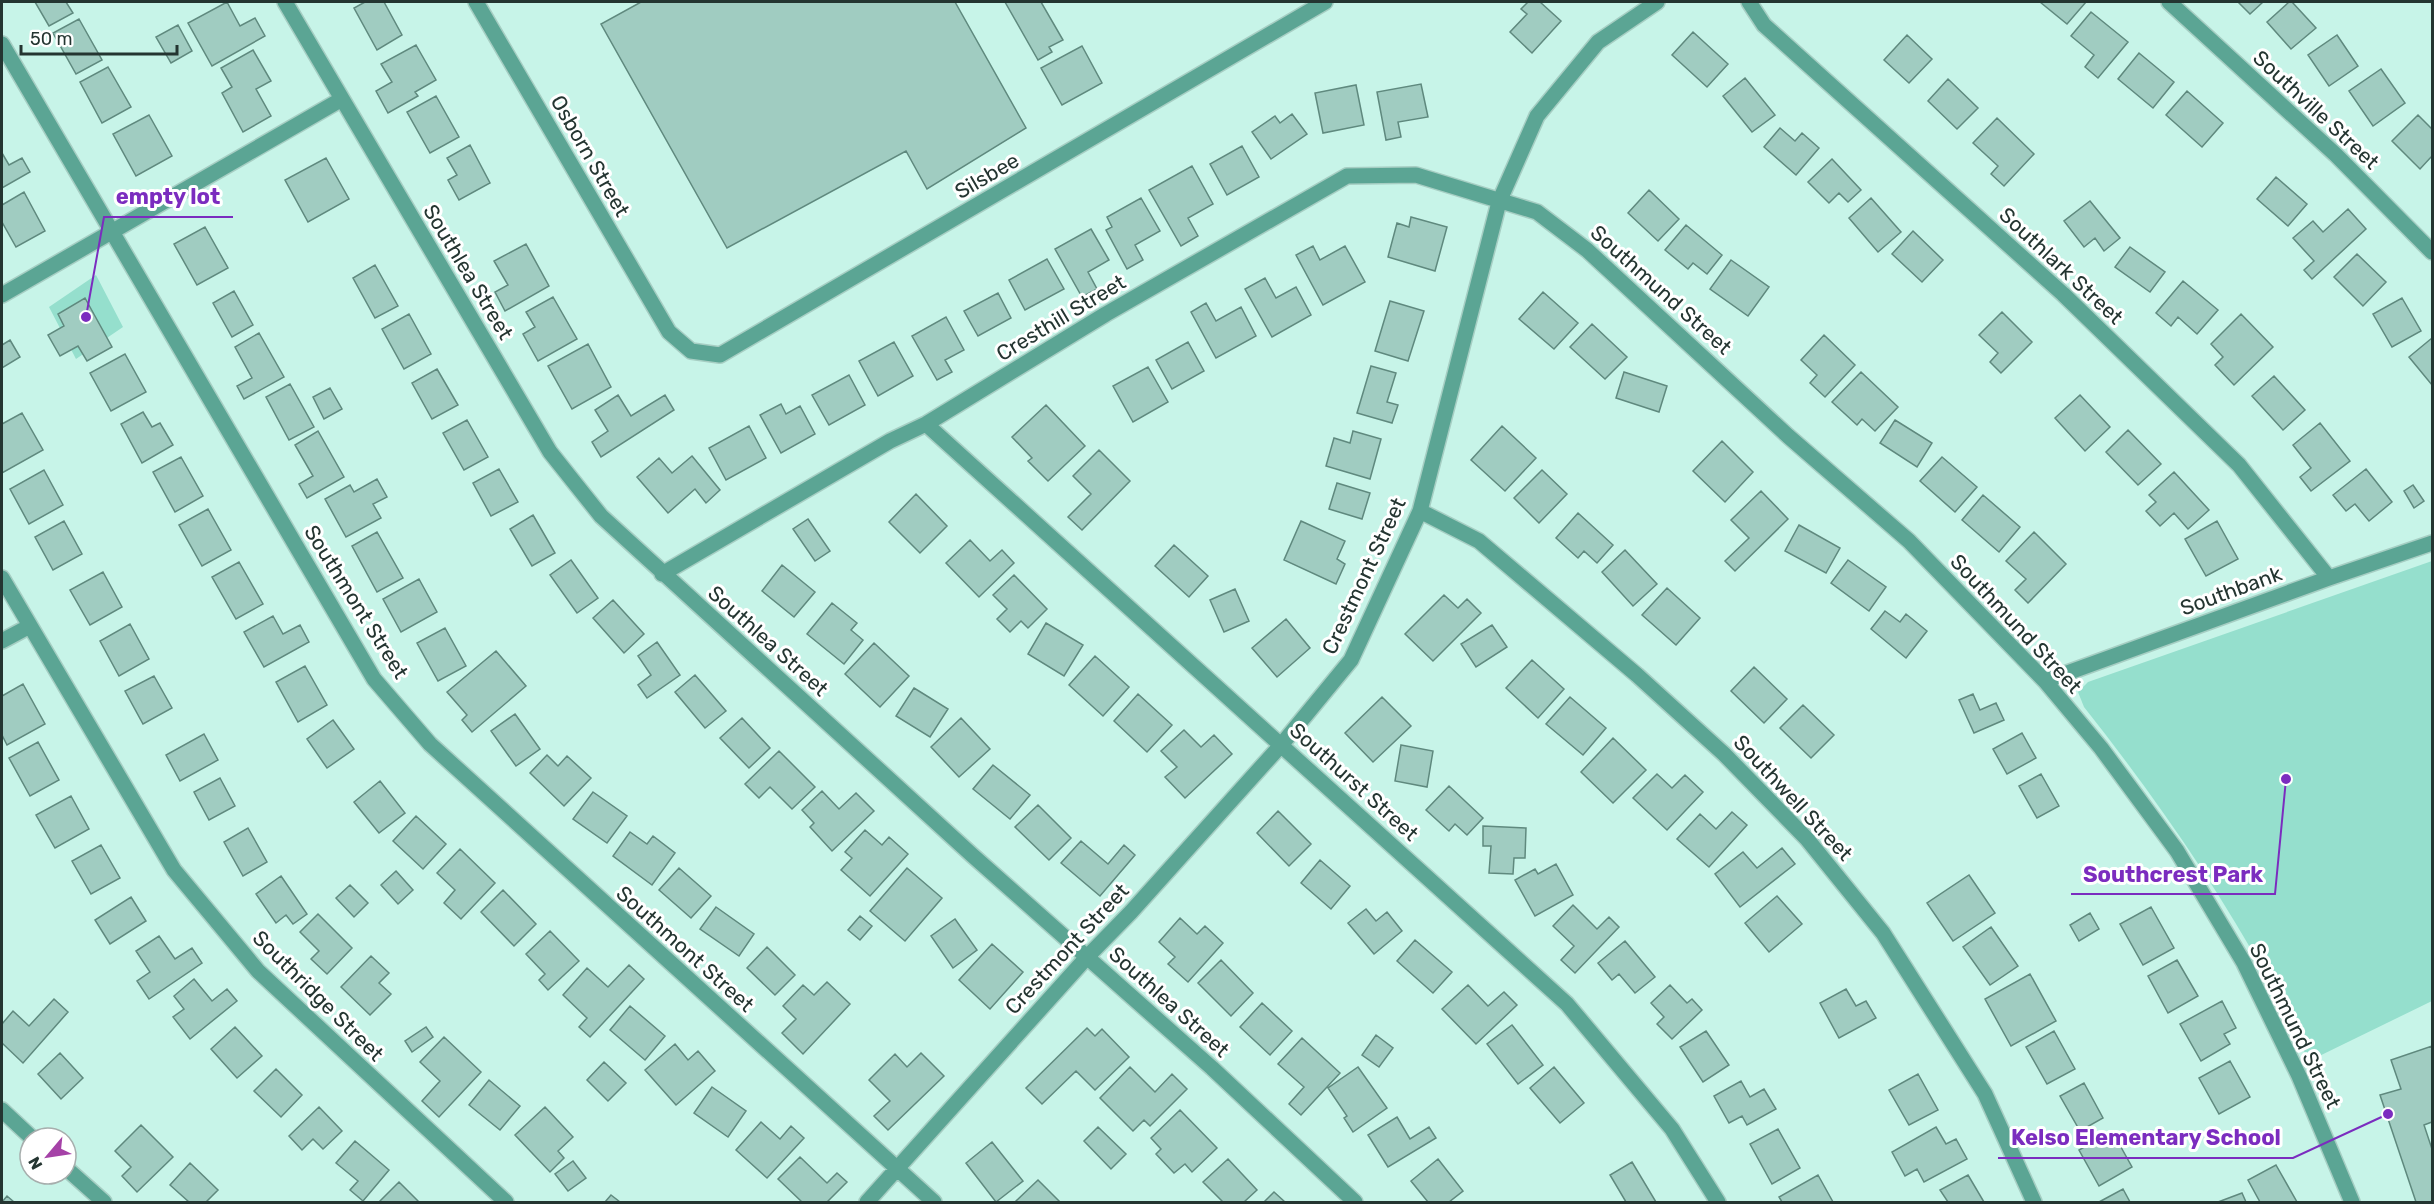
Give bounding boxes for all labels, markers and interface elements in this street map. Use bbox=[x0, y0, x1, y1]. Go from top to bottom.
scale bar bbox=[21, 18, 177, 56]
text: 50 m bbox=[30, 28, 73, 50]
street label: Southville Street bbox=[2248, 45, 2384, 174]
street label: Osborn Street bbox=[546, 91, 635, 221]
street label: Silsbee bbox=[950, 147, 1023, 204]
callout: empty lot bbox=[104, 177, 233, 217]
text: empty lot bbox=[116, 183, 220, 210]
street label: Southlea Street bbox=[418, 200, 519, 344]
street label: Southlark Street bbox=[1994, 202, 2128, 329]
street label: Southmund Street bbox=[1586, 220, 1737, 360]
street label: Cresthill Street bbox=[992, 269, 1130, 366]
street label: Crestmont Street bbox=[1316, 494, 1411, 658]
street label: Southmont Street bbox=[299, 520, 414, 683]
street label: Southmund Street bbox=[1945, 549, 2087, 698]
street label: Southbank bbox=[2177, 561, 2285, 620]
street label: Southlea Street bbox=[703, 580, 834, 701]
street label: Southurst Street bbox=[1285, 717, 1424, 846]
street label: Southwell Street bbox=[1729, 730, 1858, 866]
callout: Southcrest Park bbox=[2071, 854, 2275, 894]
text: Southcrest Park bbox=[2083, 861, 2263, 888]
street label: Crestmont Street bbox=[1000, 878, 1134, 1019]
street label: Southmont Street bbox=[612, 880, 759, 1017]
street label: Southridge Street bbox=[248, 925, 389, 1066]
street label: Southmund Street bbox=[2245, 939, 2346, 1113]
street label: Southlea Street bbox=[1104, 941, 1235, 1062]
callout: Kelso Elementary School bbox=[1998, 1118, 2293, 1158]
text: Kelso Elementary School bbox=[2011, 1124, 2281, 1151]
north arrow bbox=[18, 1126, 78, 1186]
text: N bbox=[24, 1153, 46, 1173]

